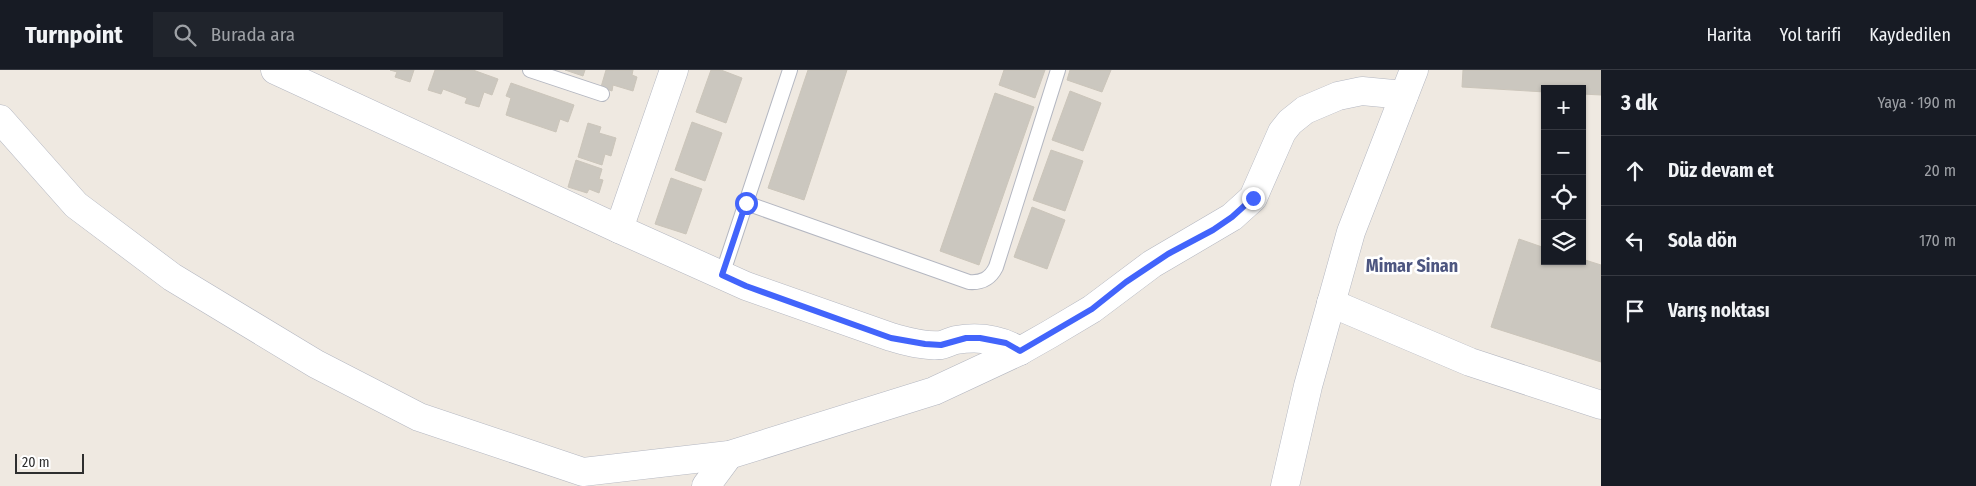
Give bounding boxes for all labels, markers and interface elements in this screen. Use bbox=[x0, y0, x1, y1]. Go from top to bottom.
search box bbox=[153, 12, 503, 57]
text: Turnpoint bbox=[25, 21, 123, 49]
icon: search bbox=[171, 21, 199, 49]
text: Burada ara bbox=[211, 23, 295, 46]
text: Harita bbox=[1706, 24, 1752, 46]
text: Yol tarifi bbox=[1780, 24, 1841, 46]
text: Kaydedilen bbox=[1869, 24, 1951, 46]
map controls bbox=[1541, 85, 1586, 265]
button: + bbox=[1541, 85, 1586, 130]
text: 3 dk bbox=[1621, 90, 1657, 116]
text: Yaya · 190 m bbox=[1878, 93, 1956, 112]
button: − bbox=[1541, 130, 1586, 175]
icon: ahead bbox=[1621, 157, 1649, 185]
text: Düz devam et bbox=[1668, 159, 1774, 182]
text: 20 m bbox=[1925, 161, 1956, 180]
button: locate bbox=[1541, 175, 1586, 220]
route end bbox=[1242, 187, 1265, 210]
route start bbox=[735, 192, 758, 215]
button: layers bbox=[1541, 220, 1586, 265]
icon: left bbox=[1621, 227, 1649, 255]
text: Sola dön bbox=[1668, 229, 1737, 252]
text: 170 m bbox=[1919, 231, 1956, 250]
district label: Mimar Sinan bbox=[1366, 255, 1458, 277]
icon: arrive bbox=[1621, 297, 1649, 325]
text: Varış noktası bbox=[1668, 299, 1770, 322]
scale bar bbox=[15, 451, 84, 474]
text: 20 m bbox=[22, 454, 50, 471]

